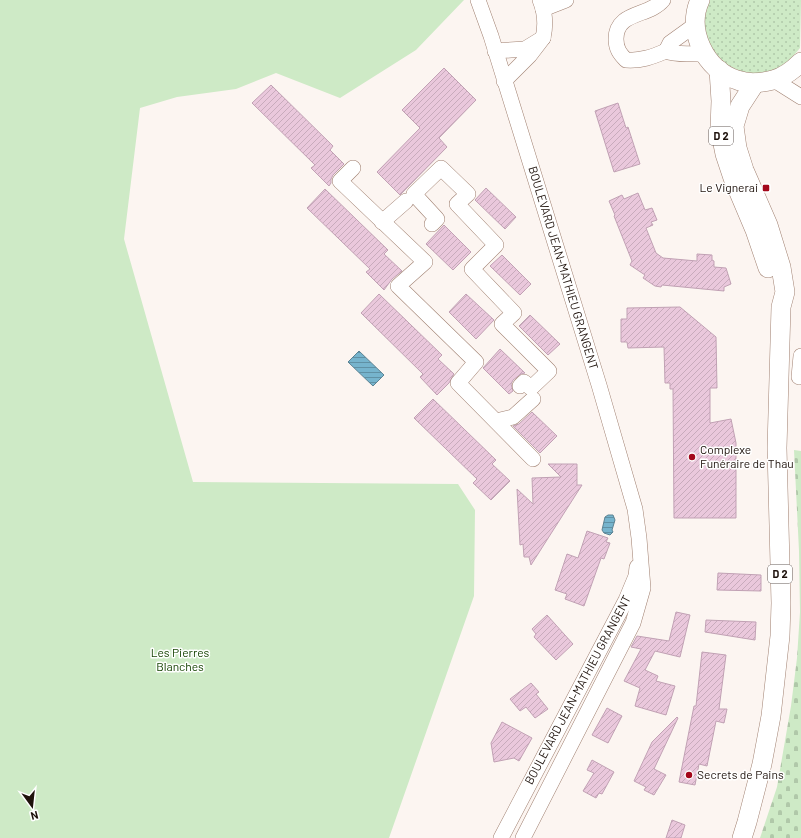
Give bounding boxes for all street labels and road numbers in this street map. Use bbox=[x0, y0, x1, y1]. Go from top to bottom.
road number: D 2 bbox=[709, 127, 733, 145]
street label: BOULEVARD JEAN-MATHIEU GRANGENT bbox=[526, 164, 602, 371]
road number: D 2 bbox=[768, 565, 792, 583]
street label: BOULEVARD JEAN-MATHIEU GRANGENT bbox=[521, 592, 633, 786]

